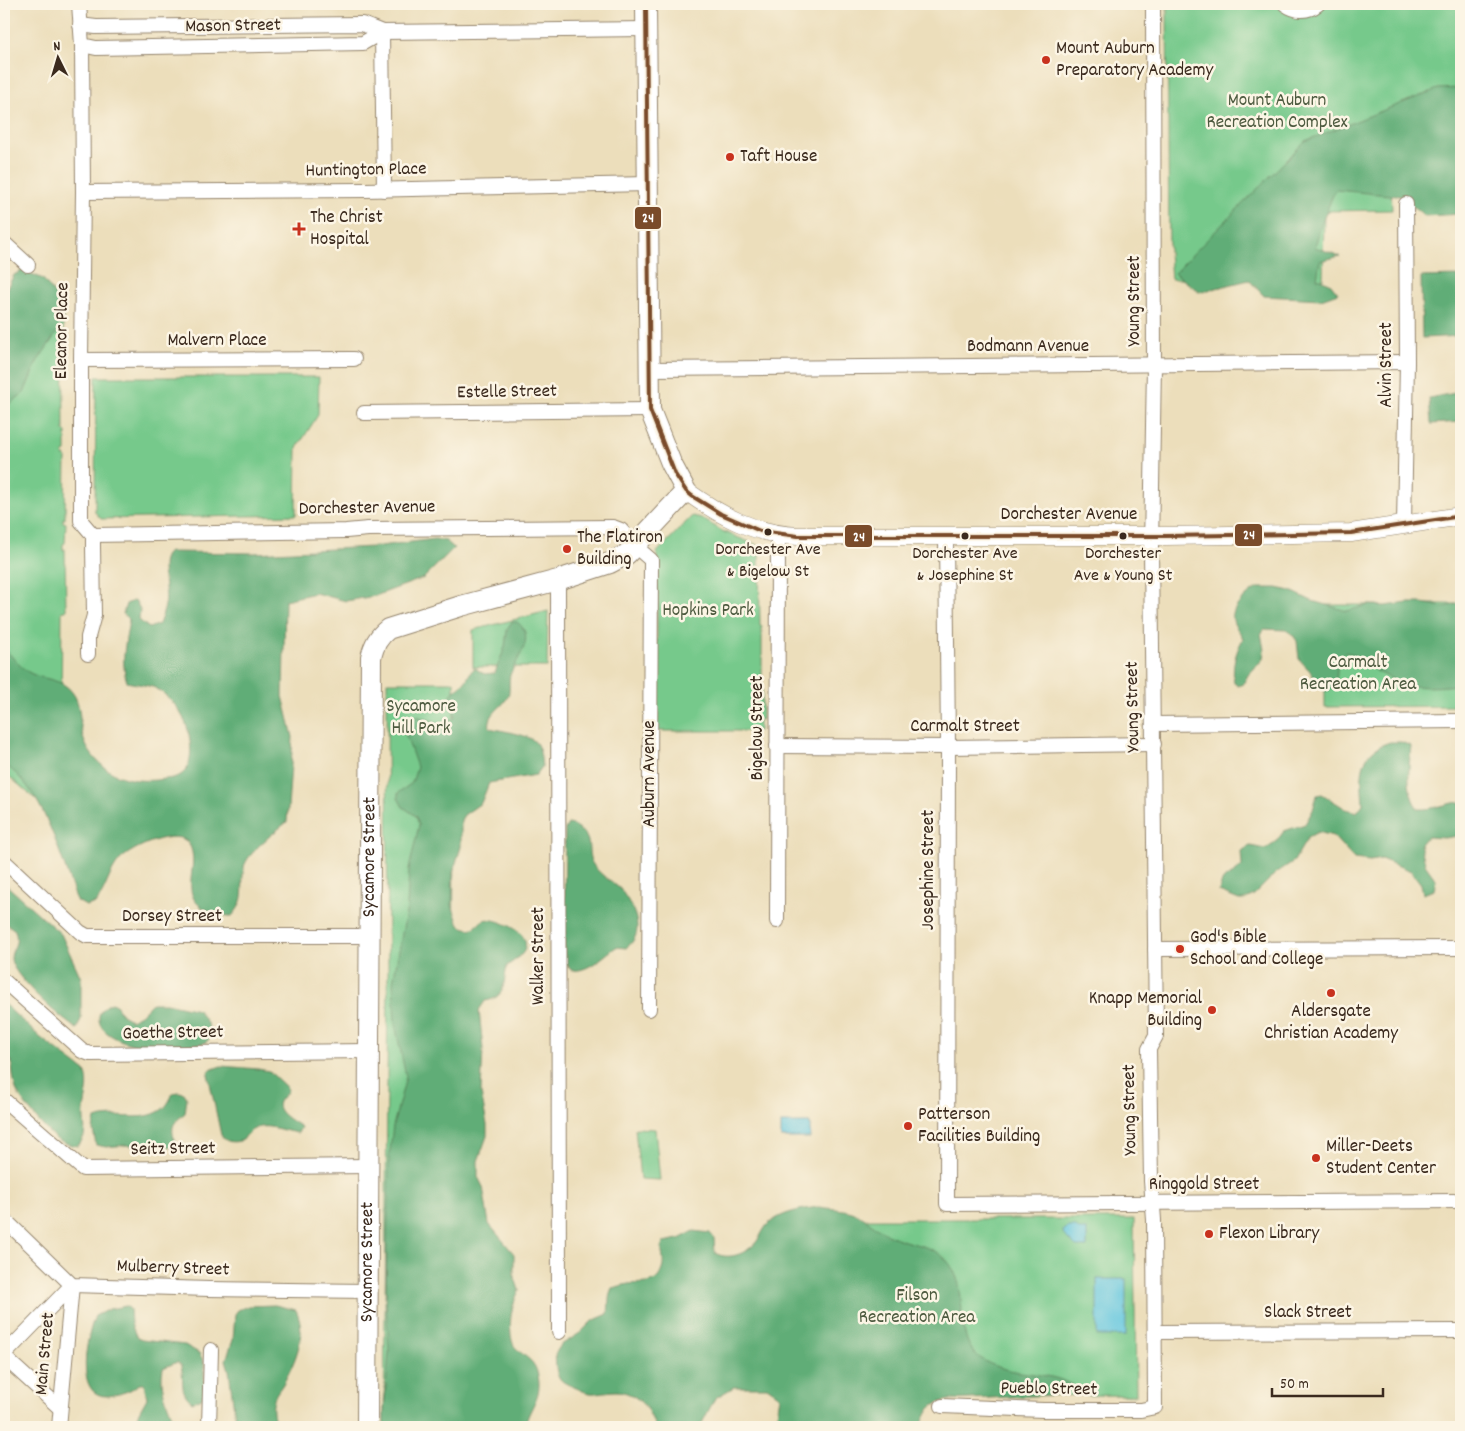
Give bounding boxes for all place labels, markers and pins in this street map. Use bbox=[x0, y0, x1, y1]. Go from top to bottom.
place label: Mount Auburn Preparatory Academy bbox=[1056, 36, 1213, 85]
marker: Mount Auburn Preparatory Academy bbox=[1040, 54, 1052, 66]
place label: Taft House bbox=[740, 144, 817, 171]
marker: Taft House bbox=[724, 151, 736, 163]
place label: The Christ Hospital bbox=[310, 205, 383, 254]
marker: The Christ Hospital bbox=[292, 222, 306, 236]
place label: The Flatiron Building bbox=[577, 525, 663, 574]
marker: Dorchester Ave & Bigelow St bbox=[763, 527, 773, 537]
marker: Dorchester Ave & Josephine St bbox=[960, 531, 970, 541]
marker: Dorchester Ave & Young St bbox=[1118, 531, 1128, 541]
place label: Dorchester Ave & Bigelow St bbox=[715, 538, 821, 585]
place label: Dorchester Ave & Josephine St bbox=[912, 542, 1018, 589]
place label: Dorchester Ave & Young St bbox=[1074, 542, 1173, 589]
marker: The Flatiron Building bbox=[561, 543, 573, 555]
place label: God's Bible School and College bbox=[1190, 925, 1323, 974]
marker: God's Bible School and College bbox=[1174, 943, 1186, 955]
place label: Knapp Memorial Building bbox=[1089, 986, 1202, 1035]
marker: Aldersgate Christian Academy bbox=[1325, 987, 1337, 999]
place label: Aldersgate Christian Academy bbox=[1264, 999, 1398, 1048]
marker: Knapp Memorial Building bbox=[1206, 1004, 1218, 1016]
place label: Patterson Facilities Building bbox=[918, 1102, 1040, 1151]
marker: Patterson Facilities Building bbox=[902, 1120, 914, 1132]
place label: Miller-Deets Student Center bbox=[1326, 1134, 1436, 1183]
marker: Miller-Deets Student Center bbox=[1310, 1152, 1322, 1164]
place label: Flexon Library bbox=[1219, 1221, 1319, 1248]
marker: Flexon Library bbox=[1203, 1228, 1215, 1240]

